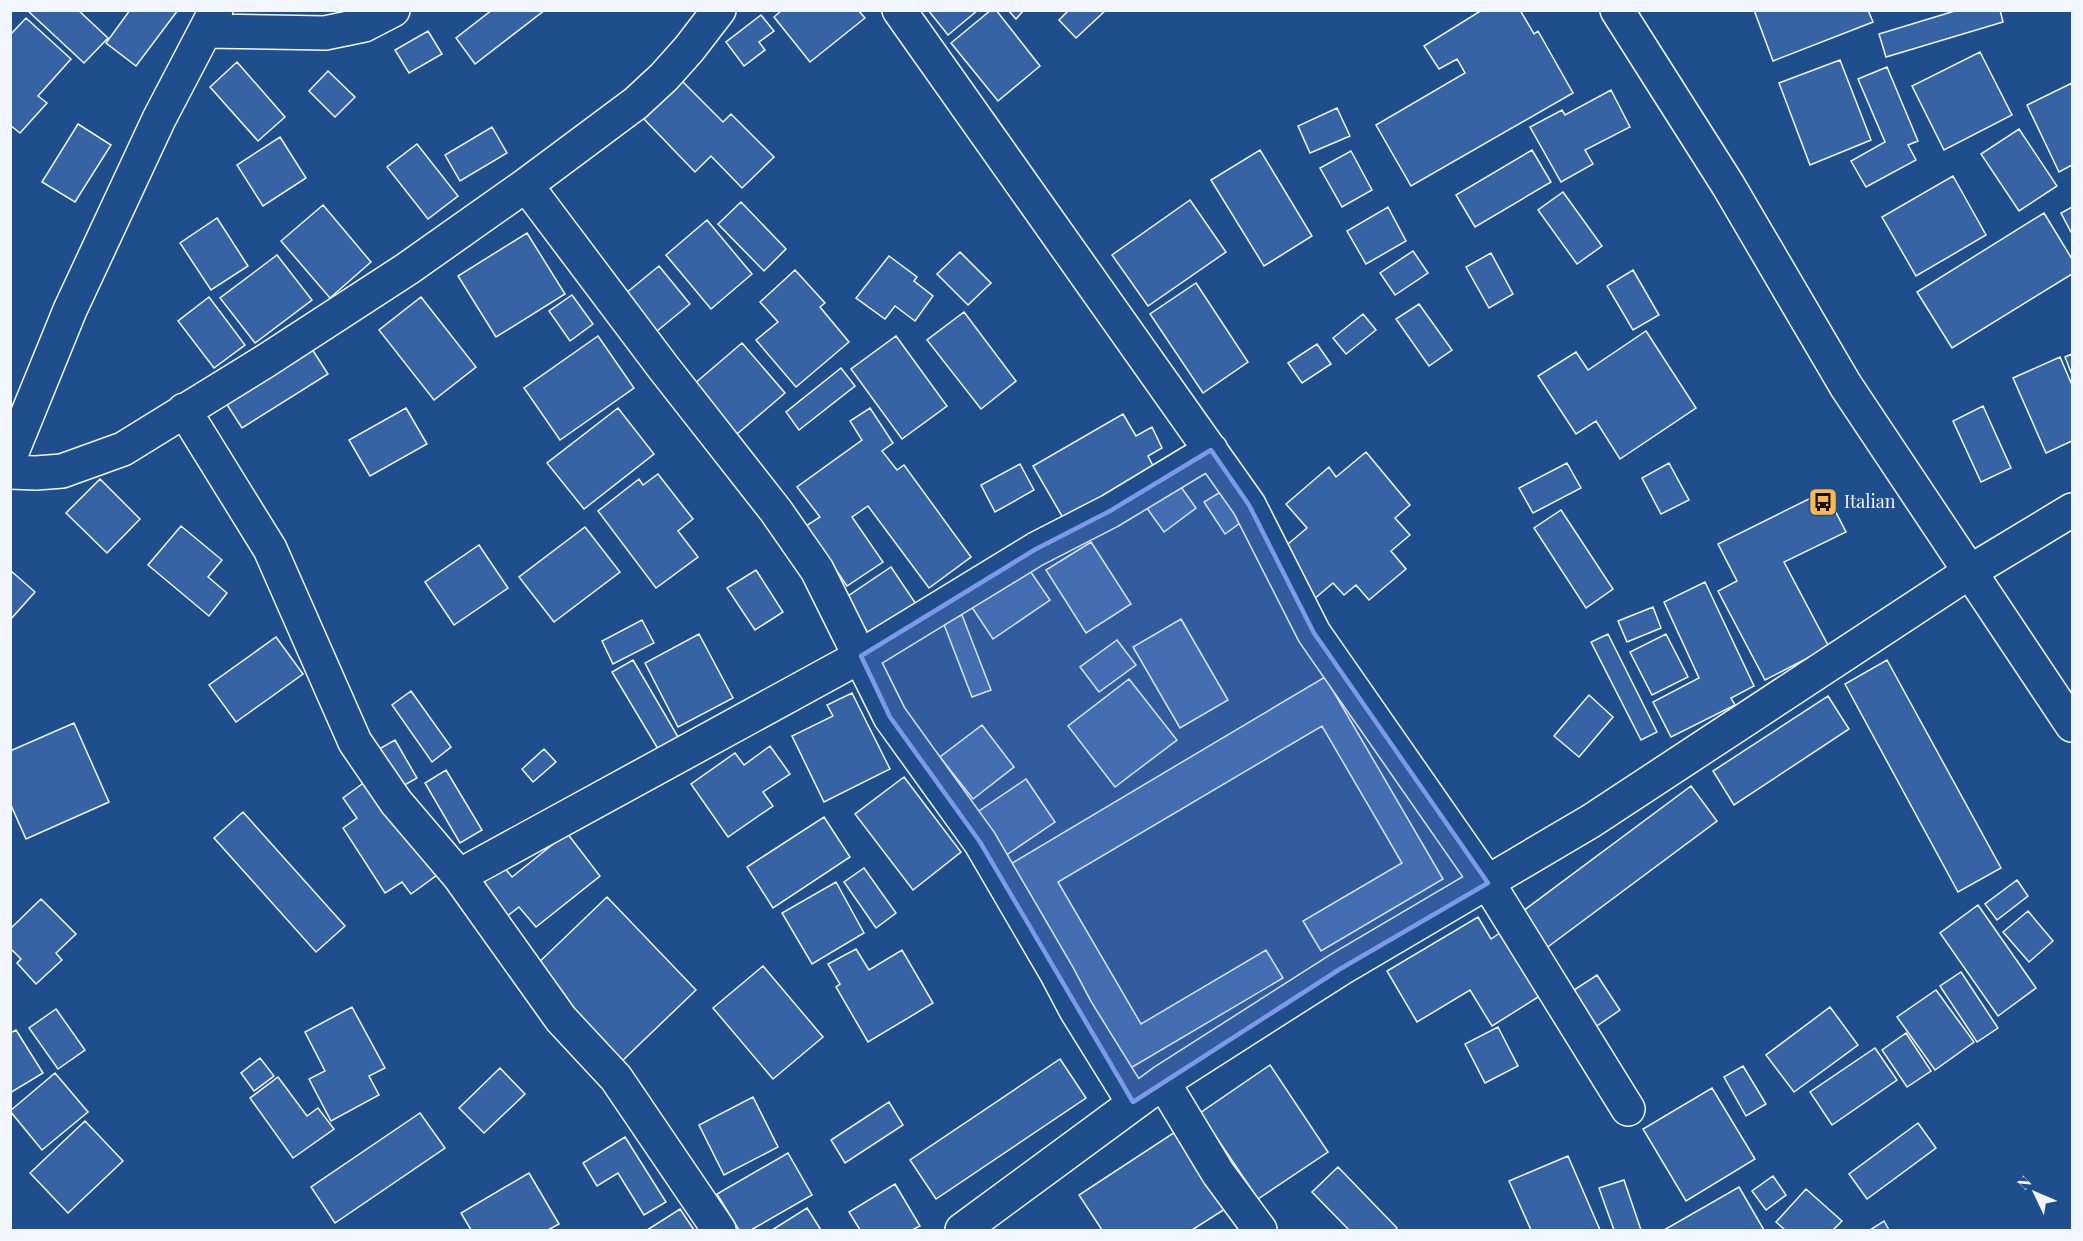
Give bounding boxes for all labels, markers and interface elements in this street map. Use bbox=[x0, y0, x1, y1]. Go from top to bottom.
bus stop icon: Italian bbox=[1807, 486, 1839, 518]
place label: Italian bbox=[1844, 489, 1896, 513]
north arrow bbox=[2005, 1163, 2065, 1223]
text: N bbox=[2012, 1170, 2036, 1194]

